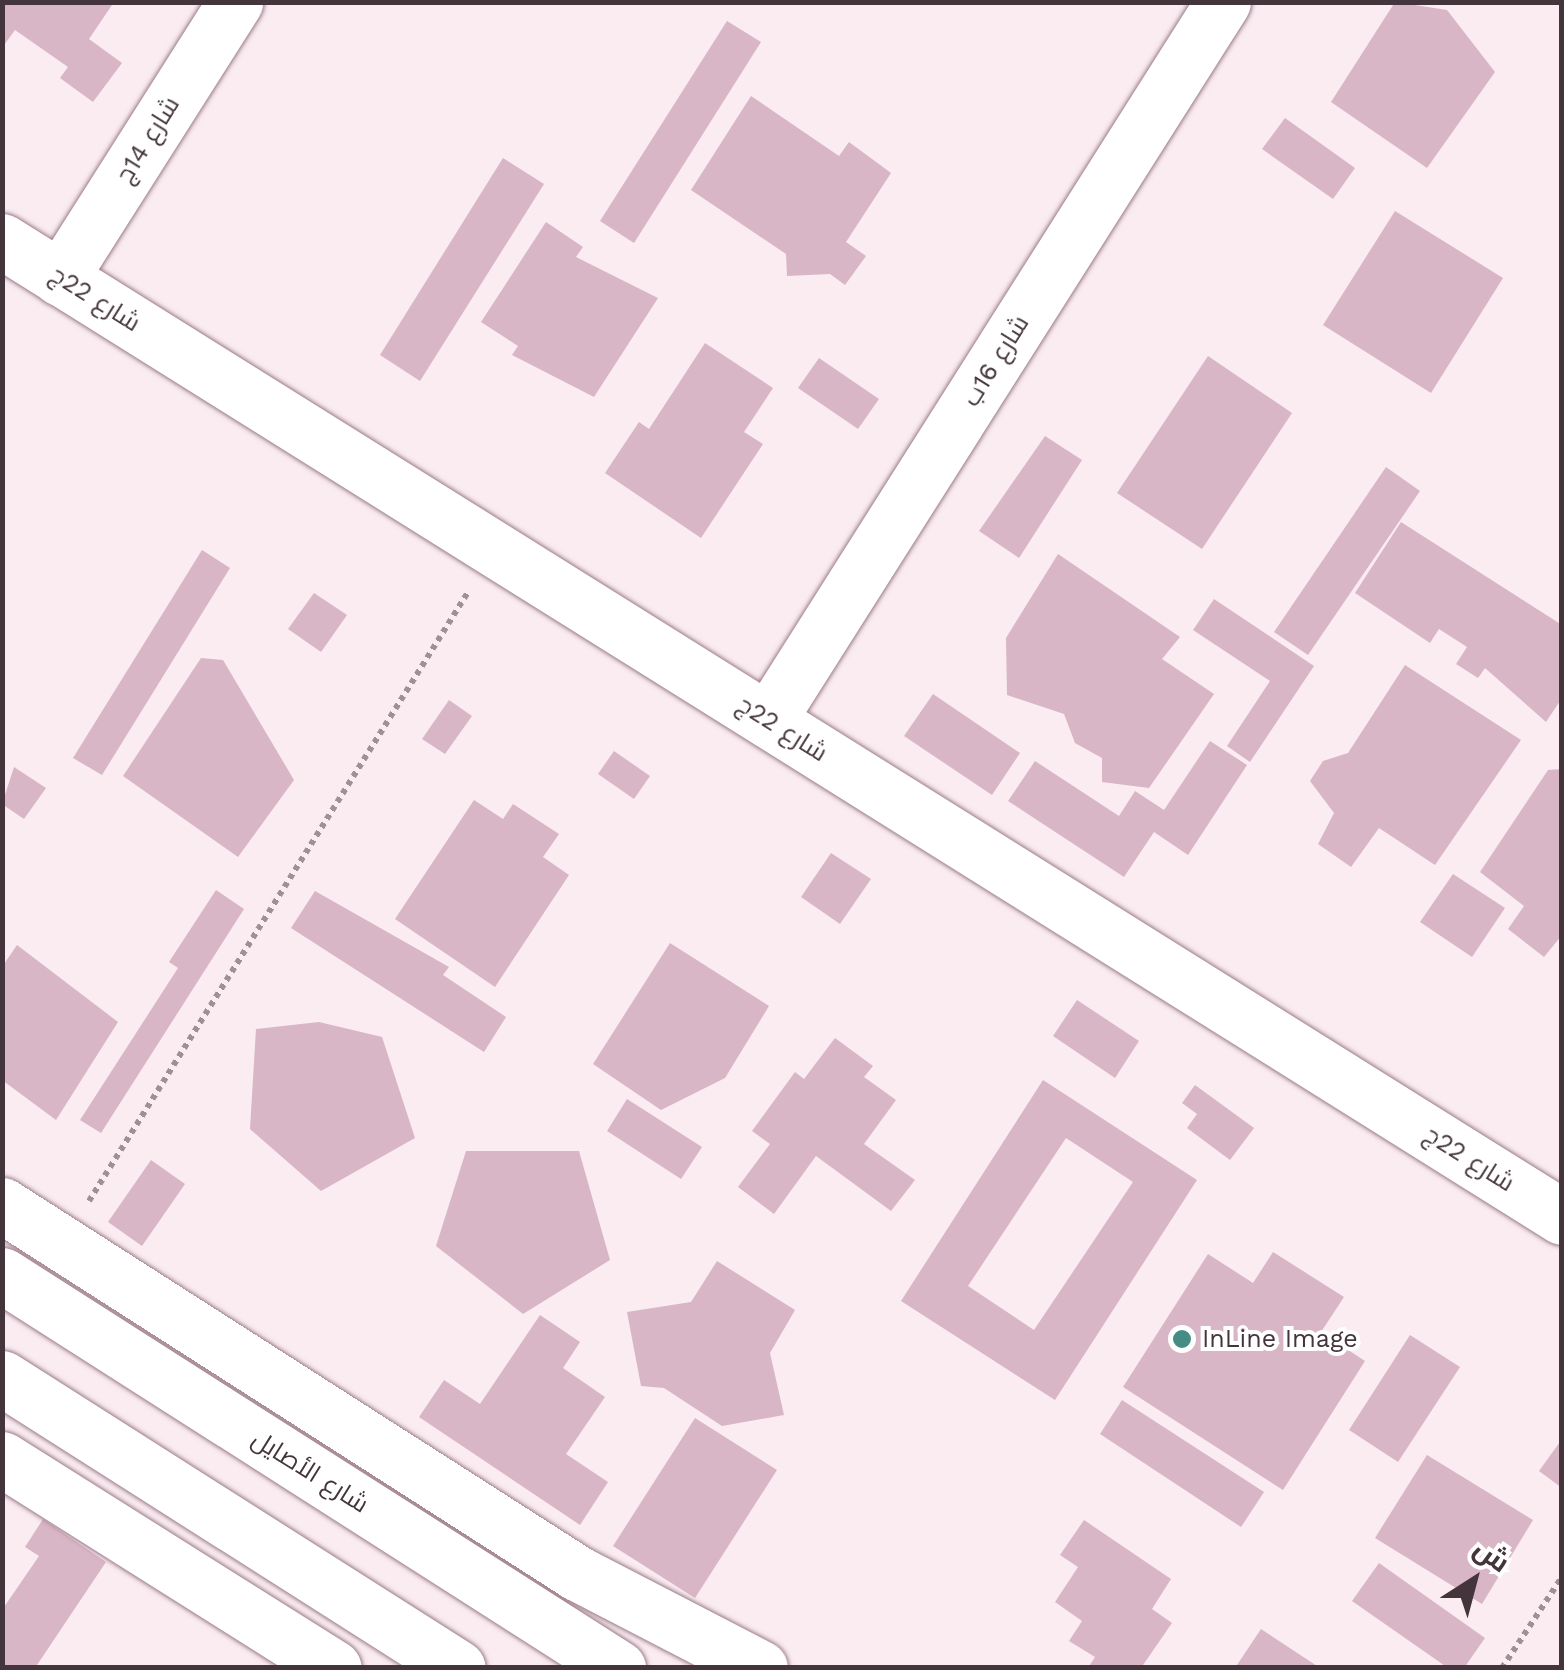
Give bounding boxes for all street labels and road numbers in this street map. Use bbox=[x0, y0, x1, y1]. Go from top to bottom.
street label: شارع 14ج bbox=[110, 91, 186, 189]
street label: شارع 22ج bbox=[44, 260, 146, 338]
street label: شارع 16ب bbox=[956, 310, 1036, 412]
street label: شارع 22ج bbox=[731, 690, 833, 768]
street label: شارع 22ج bbox=[1418, 1120, 1520, 1198]
street label: شارع الأصايل bbox=[246, 1424, 374, 1520]

